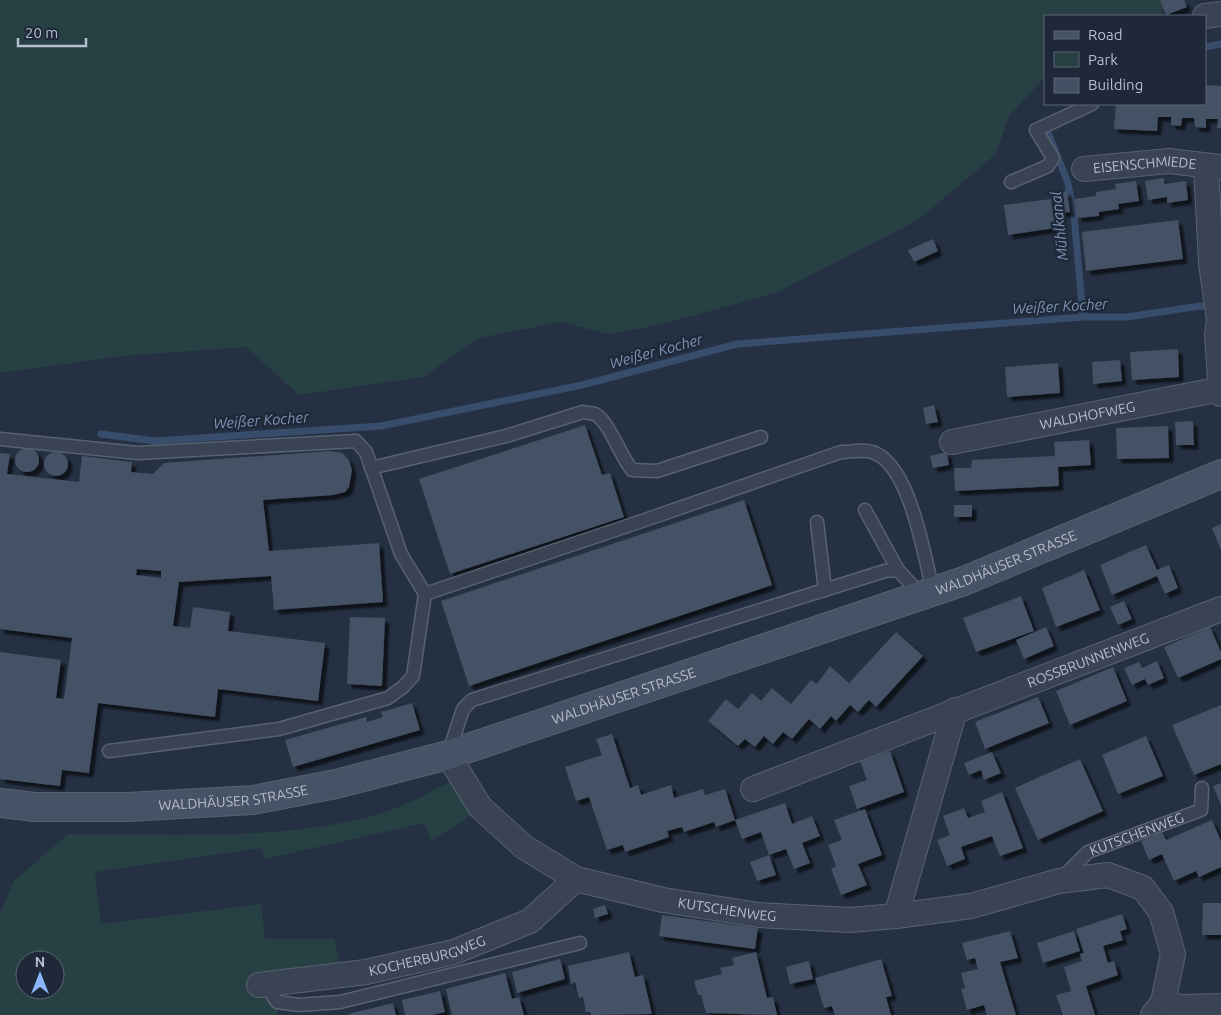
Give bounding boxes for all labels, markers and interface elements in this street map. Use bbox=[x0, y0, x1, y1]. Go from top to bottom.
scale bar bbox=[18, 15, 85, 47]
legend bbox=[1044, 15, 1206, 105]
text: 20 m bbox=[25, 24, 58, 41]
text: Road bbox=[1088, 26, 1123, 43]
text: Park bbox=[1088, 51, 1118, 68]
text: Building bbox=[1088, 76, 1143, 93]
street label: EISENSCHMIEDE bbox=[1092, 153, 1197, 176]
water label: Mühlkanal bbox=[1047, 190, 1071, 261]
water label: Weißer Kocher bbox=[1012, 295, 1109, 317]
water label: Weißer Kocher bbox=[608, 330, 706, 372]
street label: WALDHOFWEG bbox=[1038, 398, 1136, 433]
water label: Weißer Kocher bbox=[213, 408, 311, 432]
street label: WALDHÄUSER STRASSE bbox=[933, 527, 1079, 598]
street label: ROSSBRUNNENWEG bbox=[1025, 629, 1151, 691]
street label: WALDHÄUSER STRASSE bbox=[550, 664, 698, 727]
street label: WALDHÄUSER STRASSE bbox=[158, 782, 310, 813]
street label: KUTSCHENWEG bbox=[1087, 809, 1186, 859]
street label: KUTSCHENWEG bbox=[677, 894, 777, 924]
street label: KOCHERBURGWEG bbox=[367, 932, 488, 979]
north arrow bbox=[15, 950, 65, 1000]
text: N bbox=[35, 954, 45, 970]

